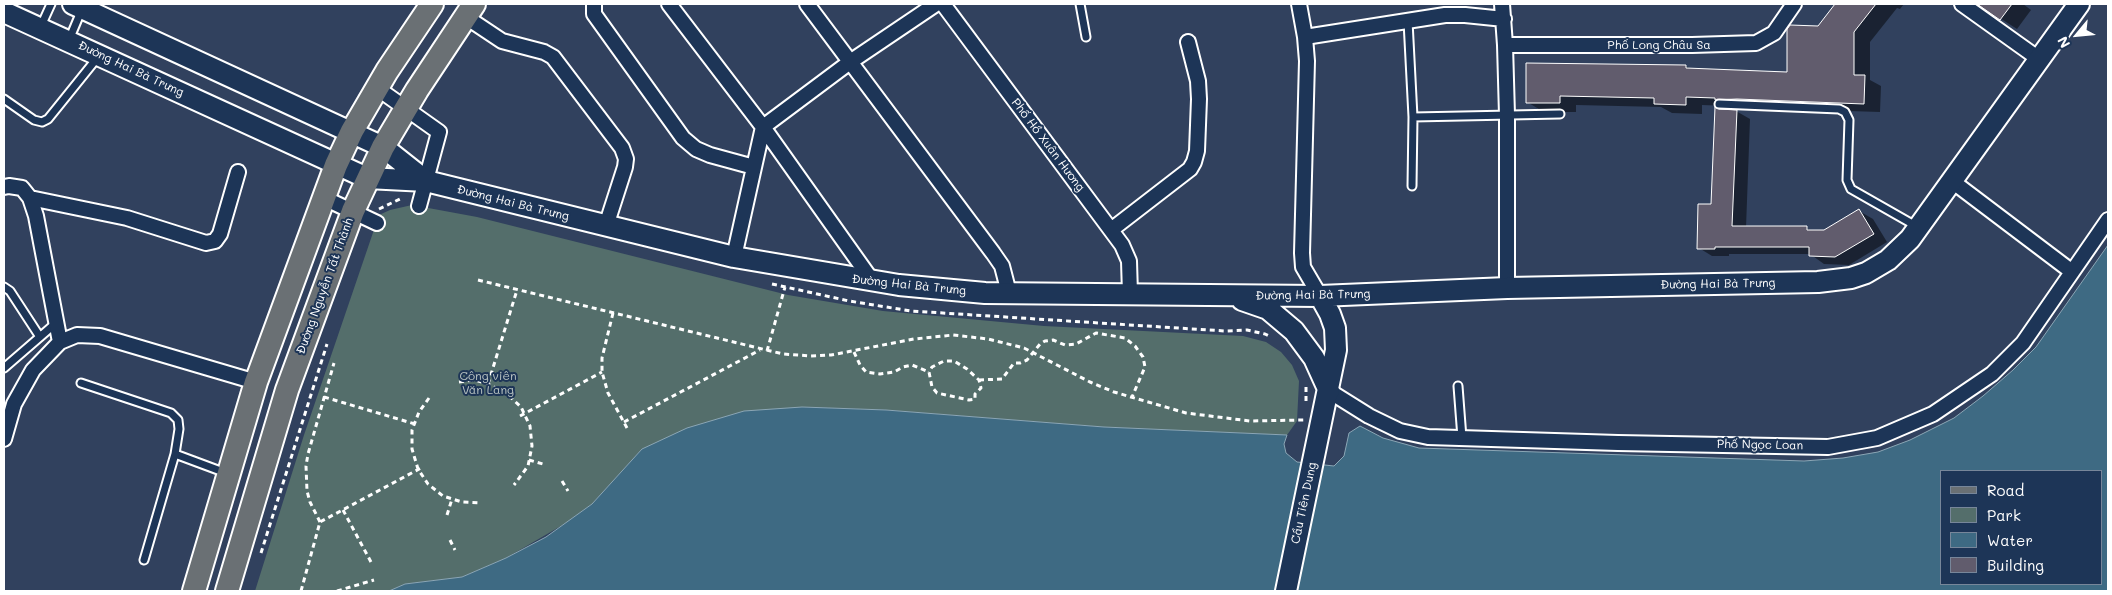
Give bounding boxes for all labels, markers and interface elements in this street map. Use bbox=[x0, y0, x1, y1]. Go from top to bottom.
north arrow bbox=[2052, 10, 2102, 60]
text: N bbox=[2052, 33, 2074, 51]
street label: Đường Hai Bà Trưng bbox=[76, 38, 186, 100]
street label: Phố Long Châu Sa bbox=[1607, 38, 1711, 52]
street label: Phố Hồ Xuân Hương bbox=[1008, 96, 1088, 194]
street label: Đường Hai Bà Trưng bbox=[455, 182, 571, 224]
street label: Đường Nguyễn Tất Thành bbox=[294, 216, 356, 356]
street label: Đường Hai Bà Trưng bbox=[851, 272, 967, 298]
street label: Đường Hai Bà Trưng bbox=[1660, 276, 1776, 292]
street label: Đường Hai Bà Trưng bbox=[1255, 287, 1371, 303]
park label: Công viên Văn Lang bbox=[459, 369, 517, 397]
street label: Phố Ngọc Loan bbox=[1717, 437, 1803, 453]
street label: Cầu Tiên Dung bbox=[1288, 461, 1320, 545]
legend bbox=[1940, 470, 2102, 585]
text: Road bbox=[1987, 480, 2024, 500]
text: Park bbox=[1987, 505, 2021, 525]
text: Water bbox=[1987, 530, 2033, 550]
text: Building bbox=[1987, 555, 2044, 575]

